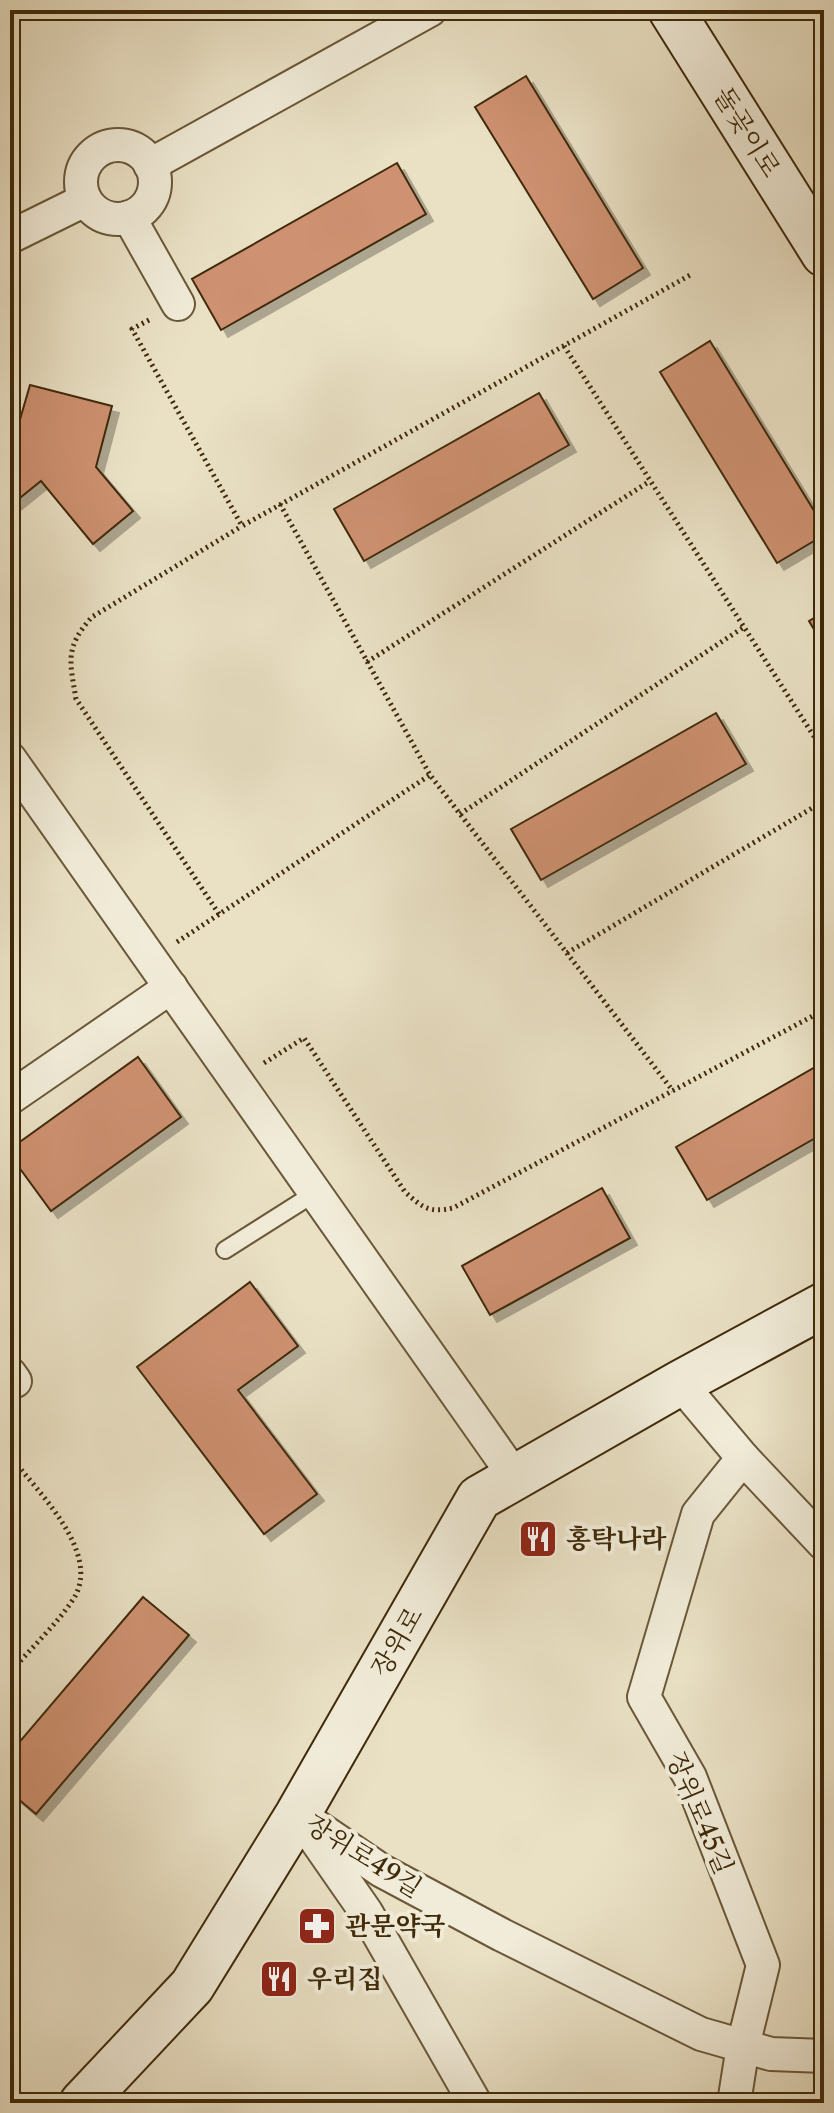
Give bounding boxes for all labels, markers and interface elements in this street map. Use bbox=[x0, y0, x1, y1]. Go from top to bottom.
street label: 돌곶이로 bbox=[707, 81, 787, 183]
restaurant icon: 홍탁나라 bbox=[517, 1518, 559, 1560]
place label: 홍탁나라 bbox=[566, 1523, 667, 1555]
street label: 장위로 bbox=[364, 1601, 430, 1683]
street label: 장위로45길 bbox=[660, 1747, 740, 1879]
street label: 장위로49길 bbox=[300, 1808, 428, 1904]
pharmacy icon: 관문약국 bbox=[296, 1905, 338, 1947]
place label: 관문약국 bbox=[345, 1910, 445, 1942]
restaurant icon: 우리집 bbox=[258, 1958, 300, 2000]
place label: 우리집 bbox=[307, 1963, 382, 1995]

